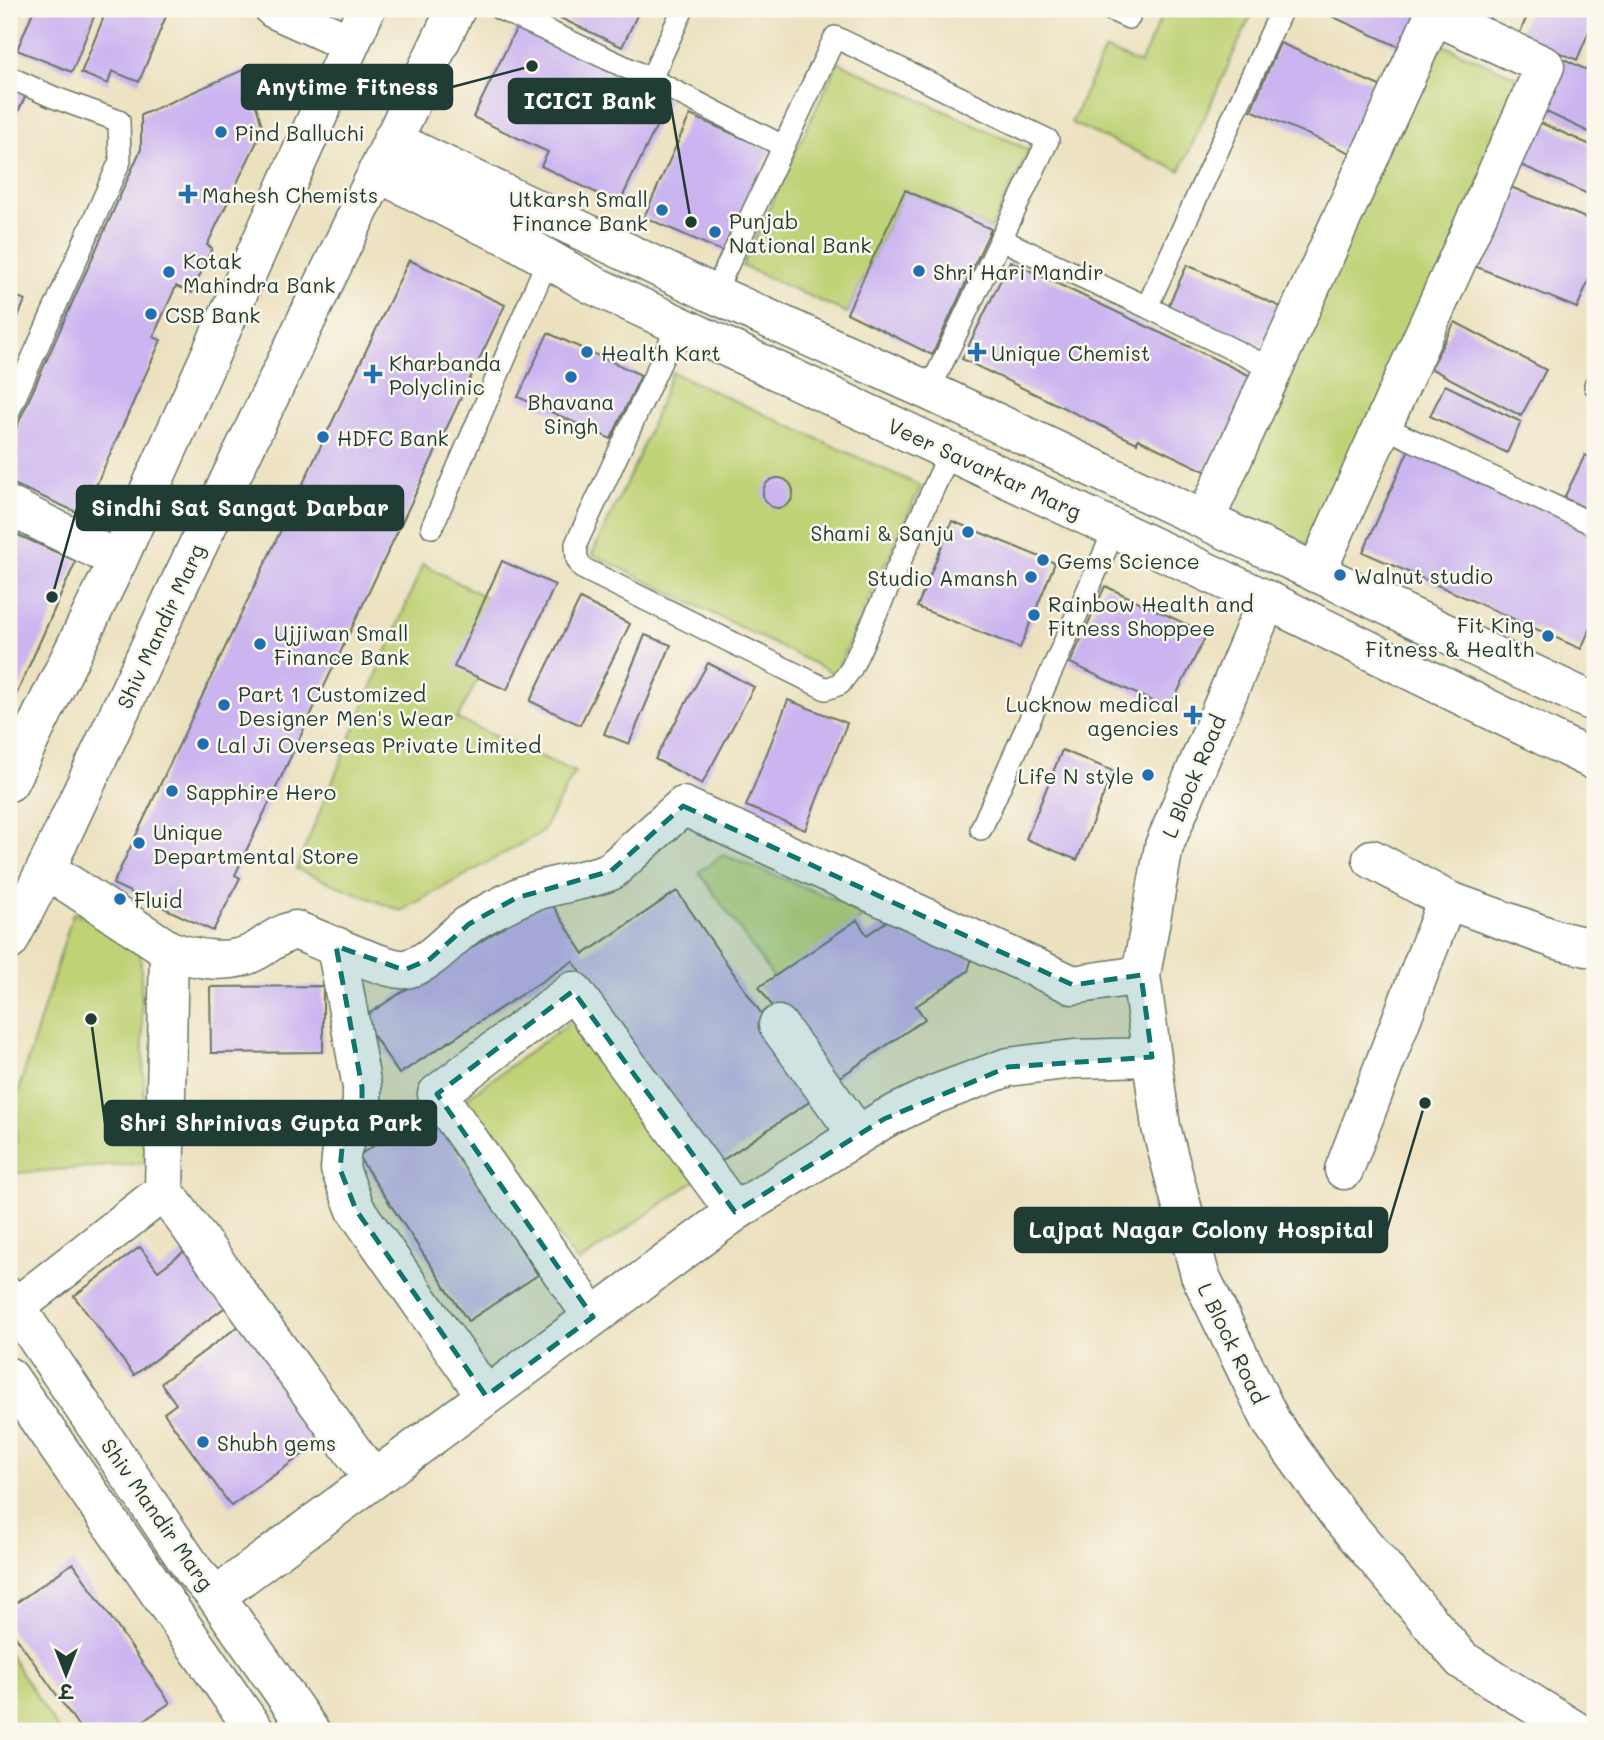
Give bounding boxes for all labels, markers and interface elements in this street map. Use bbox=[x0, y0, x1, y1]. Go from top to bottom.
callout: Anytime Fitness bbox=[242, 65, 452, 109]
text: Anytime Fitness bbox=[256, 71, 438, 101]
callout: ICICI Bank bbox=[509, 79, 670, 123]
text: ICICI Bank bbox=[524, 85, 656, 115]
place label: Pind Balluchi bbox=[235, 119, 365, 146]
marker: Pind Balluchi bbox=[213, 124, 229, 140]
place label: Mahesh Chemists bbox=[202, 181, 378, 208]
place label: Utkarsh Small Finance Bank bbox=[509, 185, 648, 236]
marker: Mahesh Chemists bbox=[180, 186, 196, 202]
marker: Utkarsh Small Finance Bank bbox=[654, 202, 670, 218]
place label: Punjab National Bank bbox=[729, 207, 871, 258]
marker: Punjab National Bank bbox=[707, 224, 723, 240]
place label: Kotak Mahindra Bank bbox=[183, 247, 335, 298]
place label: Shri Hari Mandir bbox=[933, 258, 1104, 285]
marker: Shri Hari Mandir bbox=[911, 263, 927, 279]
marker: Kotak Mahindra Bank bbox=[161, 264, 177, 280]
place label: CSB Bank bbox=[165, 301, 261, 328]
marker: CSB Bank bbox=[143, 306, 159, 322]
place label: Health Kart bbox=[601, 339, 721, 366]
place label: Unique Chemist bbox=[991, 339, 1150, 366]
marker: Health Kart bbox=[579, 344, 595, 360]
marker: Unique Chemist bbox=[969, 344, 985, 360]
place label: Kharbanda Polyclinic bbox=[389, 349, 502, 400]
marker: Kharbanda Polyclinic bbox=[363, 364, 383, 384]
marker: Bhavana Singh bbox=[563, 369, 579, 385]
place label: Bhavana Singh bbox=[528, 388, 614, 439]
street label: Veer Savarkar Marg bbox=[884, 411, 1086, 525]
place label: HDFC Bank bbox=[337, 424, 449, 451]
marker: HDFC Bank bbox=[315, 429, 331, 445]
callout: Sindhi Sat Sangat Darbar bbox=[77, 486, 403, 530]
text: Sindhi Sat Sangat Darbar bbox=[91, 492, 389, 522]
place label: Shami & Sanju bbox=[810, 519, 954, 546]
marker: Shami & Sanju bbox=[960, 524, 976, 540]
street label: Shiv Mandir Marg bbox=[110, 539, 210, 713]
place label: Gems Science bbox=[1057, 547, 1200, 574]
marker: Gems Science bbox=[1035, 552, 1051, 568]
place label: Walnut studio bbox=[1354, 562, 1493, 589]
place label: Studio Amansh bbox=[868, 564, 1017, 591]
marker: Walnut studio bbox=[1332, 567, 1348, 583]
marker: Studio Amansh bbox=[1023, 569, 1039, 585]
place label: Rainbow Health and Fitness Shoppee bbox=[1048, 590, 1254, 641]
marker: Rainbow Health and Fitness Shoppee bbox=[1026, 607, 1042, 623]
place label: Fit King Fitness & Health bbox=[1366, 611, 1534, 662]
place label: Ujjiwan Small Finance Bank bbox=[274, 619, 410, 670]
marker: Fit King Fitness & Health bbox=[1540, 628, 1556, 644]
marker: Ujjiwan Small Finance Bank bbox=[252, 636, 268, 652]
place label: Part 1 Customized Designer Men's Wear bbox=[238, 680, 454, 731]
place label: Lucknow medical agencies bbox=[1006, 690, 1179, 741]
marker: Part 1 Customized Designer Men's Wear bbox=[216, 697, 232, 713]
marker: Lucknow medical agencies bbox=[1185, 707, 1201, 723]
street label: L Block Road bbox=[1155, 710, 1231, 842]
place label: Lal Ji Overseas Private Limited bbox=[217, 731, 541, 758]
marker: Lal Ji Overseas Private Limited bbox=[195, 736, 211, 752]
place label: Life N style bbox=[1018, 762, 1134, 789]
marker: Life N style bbox=[1140, 767, 1156, 783]
place label: Sapphire Hero bbox=[186, 778, 336, 805]
marker: Sapphire Hero bbox=[164, 783, 180, 799]
place label: Unique Departmental Store bbox=[153, 818, 359, 869]
marker: Unique Departmental Store bbox=[131, 835, 147, 851]
place label: Fluid bbox=[134, 886, 182, 913]
marker: Fluid bbox=[112, 891, 128, 907]
callout: Shri Shrinivas Gupta Park bbox=[105, 1101, 436, 1145]
text: Shri Shrinivas Gupta Park bbox=[120, 1107, 422, 1137]
callout: Lajpat Nagar Colony Hospital bbox=[1015, 1208, 1387, 1252]
text: Lajpat Nagar Colony Hospital bbox=[1029, 1214, 1373, 1244]
street label: L Block Road bbox=[1192, 1278, 1274, 1408]
place label: Shubh gems bbox=[217, 1429, 336, 1456]
street label: Shiv Mandir Marg bbox=[96, 1433, 220, 1595]
marker: Shubh gems bbox=[195, 1434, 211, 1450]
north arrow bbox=[32, 1638, 102, 1708]
text: उ bbox=[57, 1679, 74, 1704]

